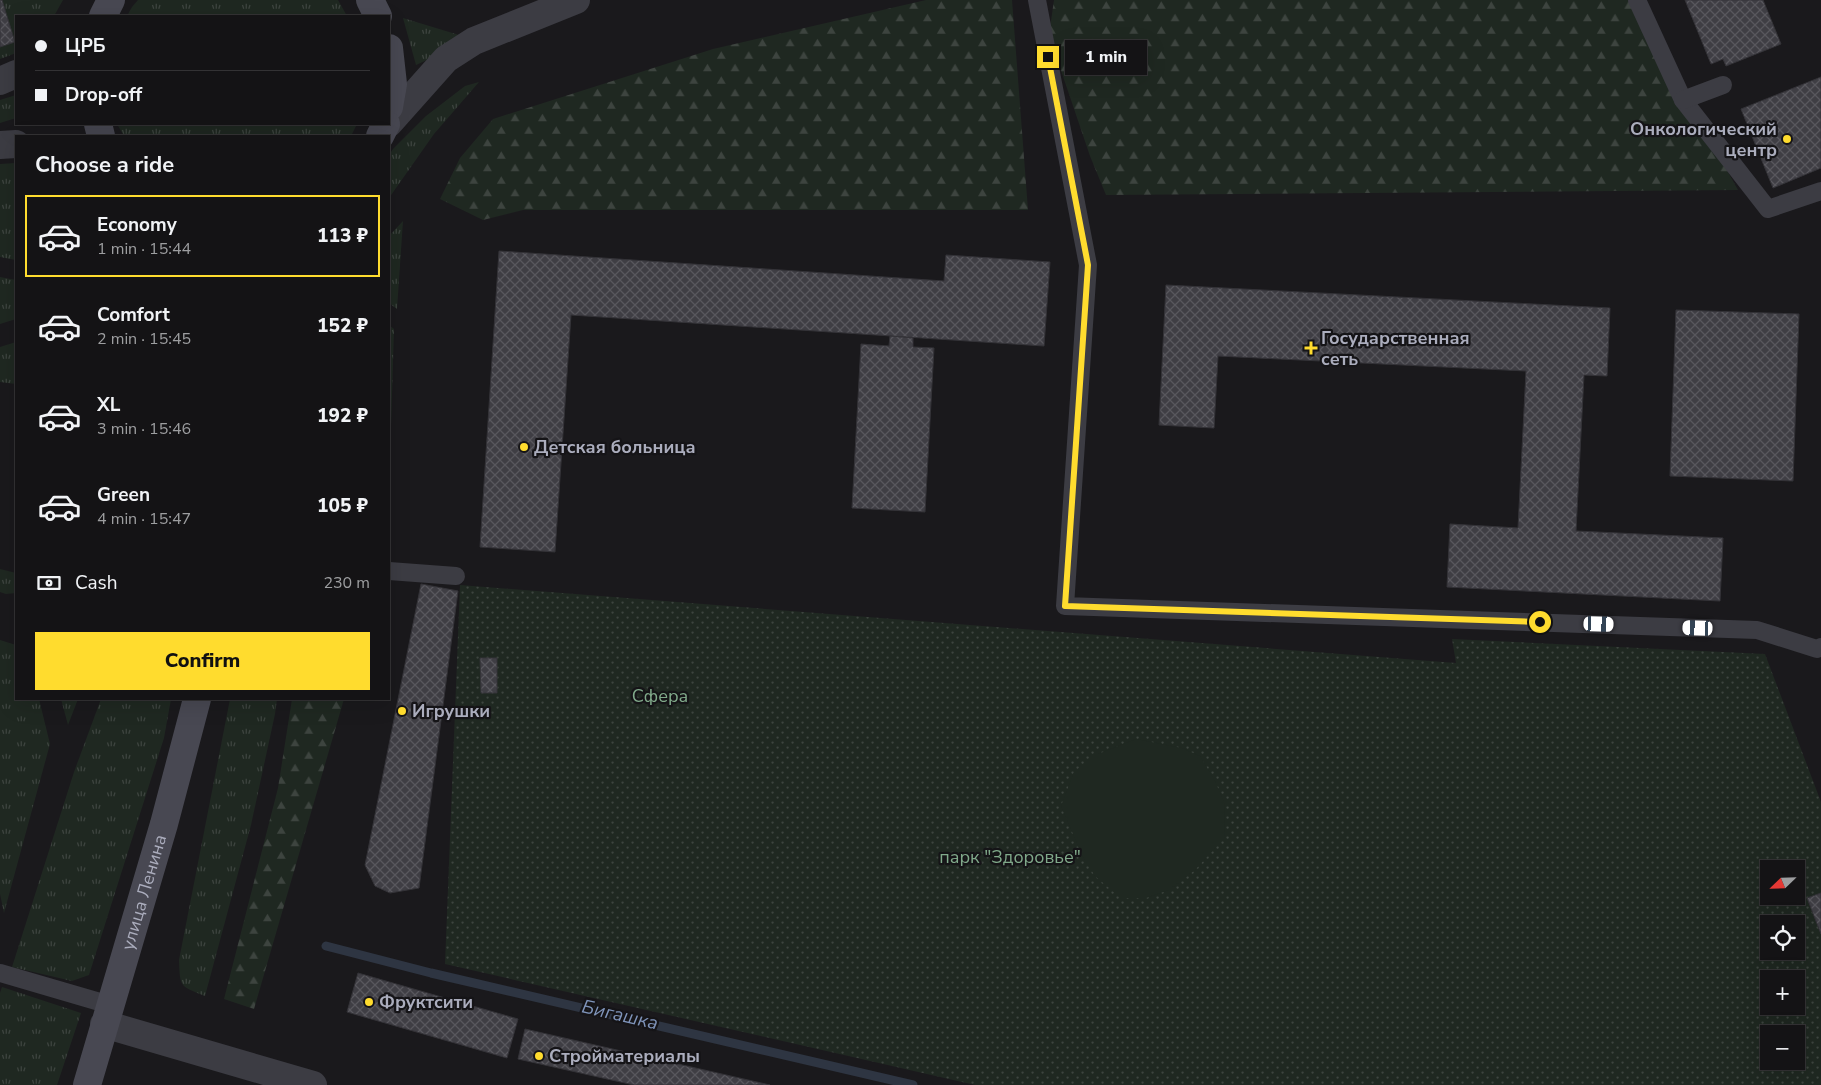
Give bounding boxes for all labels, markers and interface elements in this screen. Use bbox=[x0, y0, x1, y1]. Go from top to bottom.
text: ЦРБ bbox=[65, 33, 106, 59]
callout: 1 min bbox=[1066, 40, 1148, 74]
route end bbox=[1037, 46, 1059, 68]
text: 1 min bbox=[1085, 46, 1127, 68]
text: Drop-off bbox=[65, 82, 142, 108]
place label: Онкологический центр bbox=[1630, 117, 1777, 162]
marker: Онкологический центр bbox=[1781, 133, 1793, 145]
text: Choose a ride bbox=[35, 150, 174, 180]
text: Economy bbox=[97, 212, 177, 238]
icon: car bbox=[37, 214, 82, 259]
text: 113 ₽ bbox=[317, 223, 368, 249]
text: 1 min · 15:44 bbox=[97, 238, 191, 260]
text: Comfort bbox=[97, 302, 170, 328]
icon: car bbox=[37, 304, 82, 349]
text: 152 ₽ bbox=[317, 313, 368, 339]
place label: Государственная сеть bbox=[1321, 326, 1470, 371]
text: 2 min · 15:45 bbox=[97, 328, 191, 350]
marker: Государственная сеть bbox=[1305, 342, 1317, 354]
text: XL bbox=[97, 392, 120, 418]
icon: car bbox=[37, 394, 82, 439]
text: 192 ₽ bbox=[317, 403, 368, 429]
text: 3 min · 15:46 bbox=[97, 418, 191, 440]
place label: Детская больница bbox=[534, 435, 696, 459]
marker: Детская больница bbox=[518, 441, 530, 453]
text: Green bbox=[97, 482, 150, 508]
icon: car bbox=[37, 484, 82, 529]
text: 105 ₽ bbox=[317, 493, 368, 519]
text: 4 min · 15:47 bbox=[97, 508, 191, 530]
icon: cash bbox=[35, 569, 63, 597]
text: Cash bbox=[75, 570, 117, 596]
text: 230 m bbox=[323, 572, 370, 594]
route start bbox=[1529, 611, 1551, 633]
car bbox=[1583, 616, 1614, 632]
car bbox=[1682, 620, 1713, 636]
button: Confirm bbox=[35, 632, 370, 690]
park label: Сфера bbox=[632, 684, 688, 708]
place label: Игрушки bbox=[412, 699, 490, 723]
marker: Игрушки bbox=[396, 705, 408, 717]
street label: улица Ленина bbox=[115, 832, 172, 953]
park label: парк "Здоровье" bbox=[939, 845, 1081, 869]
north arrow bbox=[1760, 860, 1805, 905]
map controls bbox=[1760, 860, 1805, 1070]
button: locate bbox=[1760, 915, 1805, 960]
button: + bbox=[1760, 970, 1805, 1015]
place label: Фруктсити bbox=[379, 990, 473, 1014]
water label: Бигашка bbox=[579, 994, 661, 1036]
marker: Фруктсити bbox=[363, 996, 375, 1008]
button: − bbox=[1760, 1025, 1805, 1070]
place label: Стройматериалы bbox=[549, 1044, 700, 1068]
marker: Стройматериалы bbox=[533, 1050, 545, 1062]

